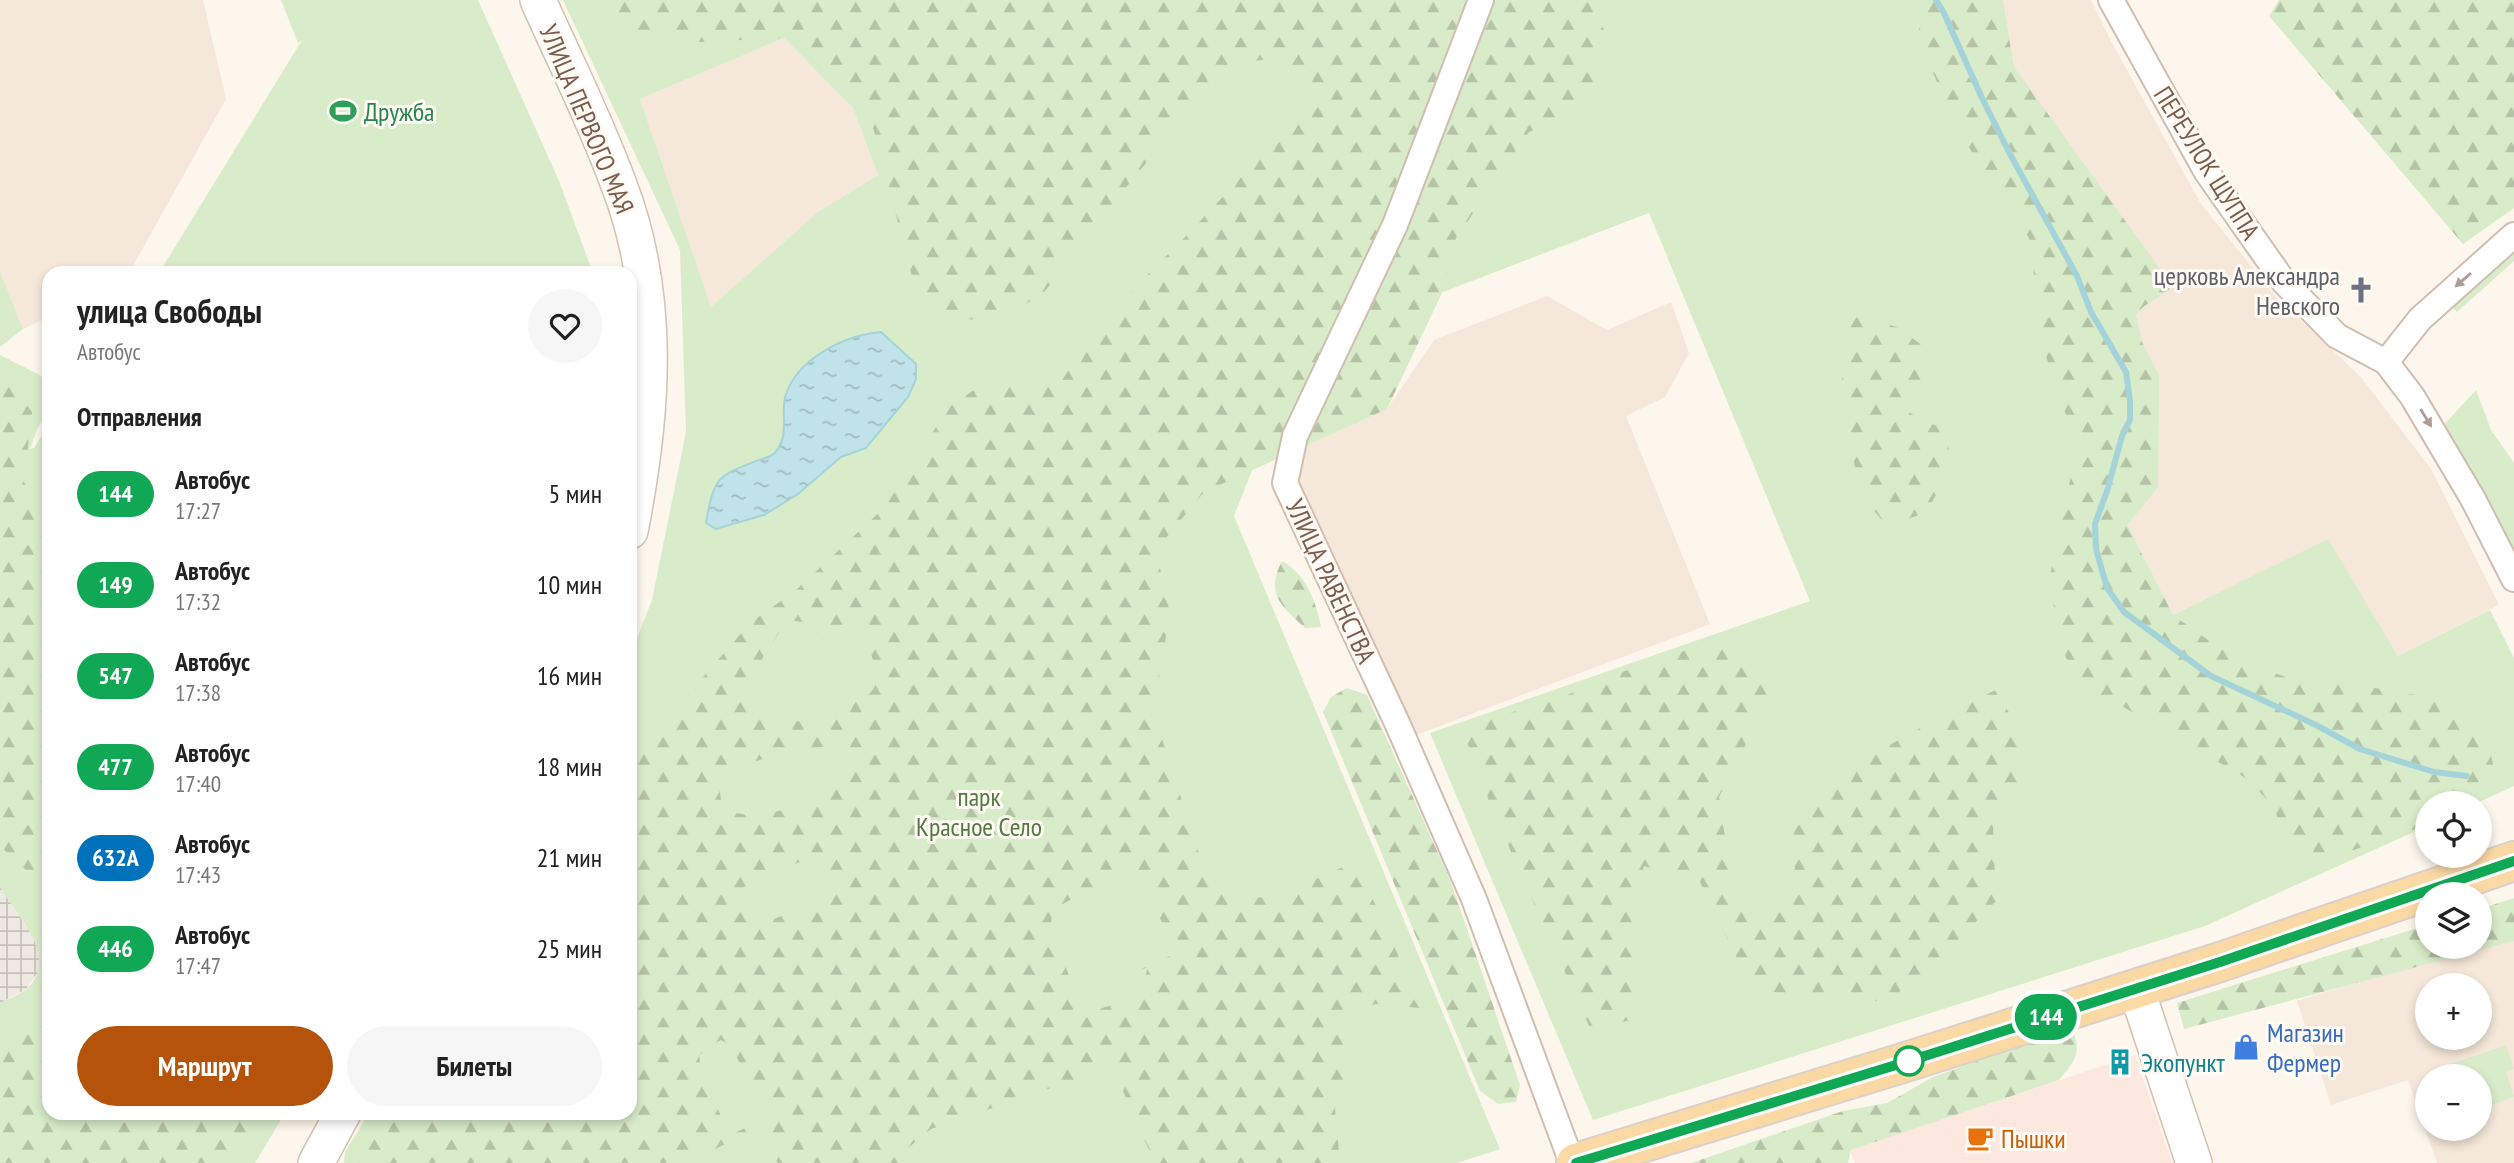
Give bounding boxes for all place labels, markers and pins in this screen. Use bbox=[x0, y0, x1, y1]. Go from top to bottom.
place label: Дружба bbox=[364, 95, 435, 128]
sports icon: Дружба bbox=[328, 96, 358, 126]
place label: церковь Александра Невского bbox=[2154, 259, 2340, 322]
church icon: церковь Александра Невского bbox=[2346, 275, 2376, 305]
place label: Магазин Фермер bbox=[2267, 1016, 2344, 1079]
shop icon: Магазин Фермер bbox=[2231, 1032, 2261, 1062]
unlabelled marker bbox=[1894, 1046, 1924, 1076]
place label: Экопункт bbox=[2141, 1046, 2225, 1079]
building icon: Экопункт bbox=[2105, 1047, 2135, 1077]
place label: Пышки bbox=[2001, 1122, 2066, 1155]
cafe icon: Пышки bbox=[1965, 1123, 1995, 1153]

